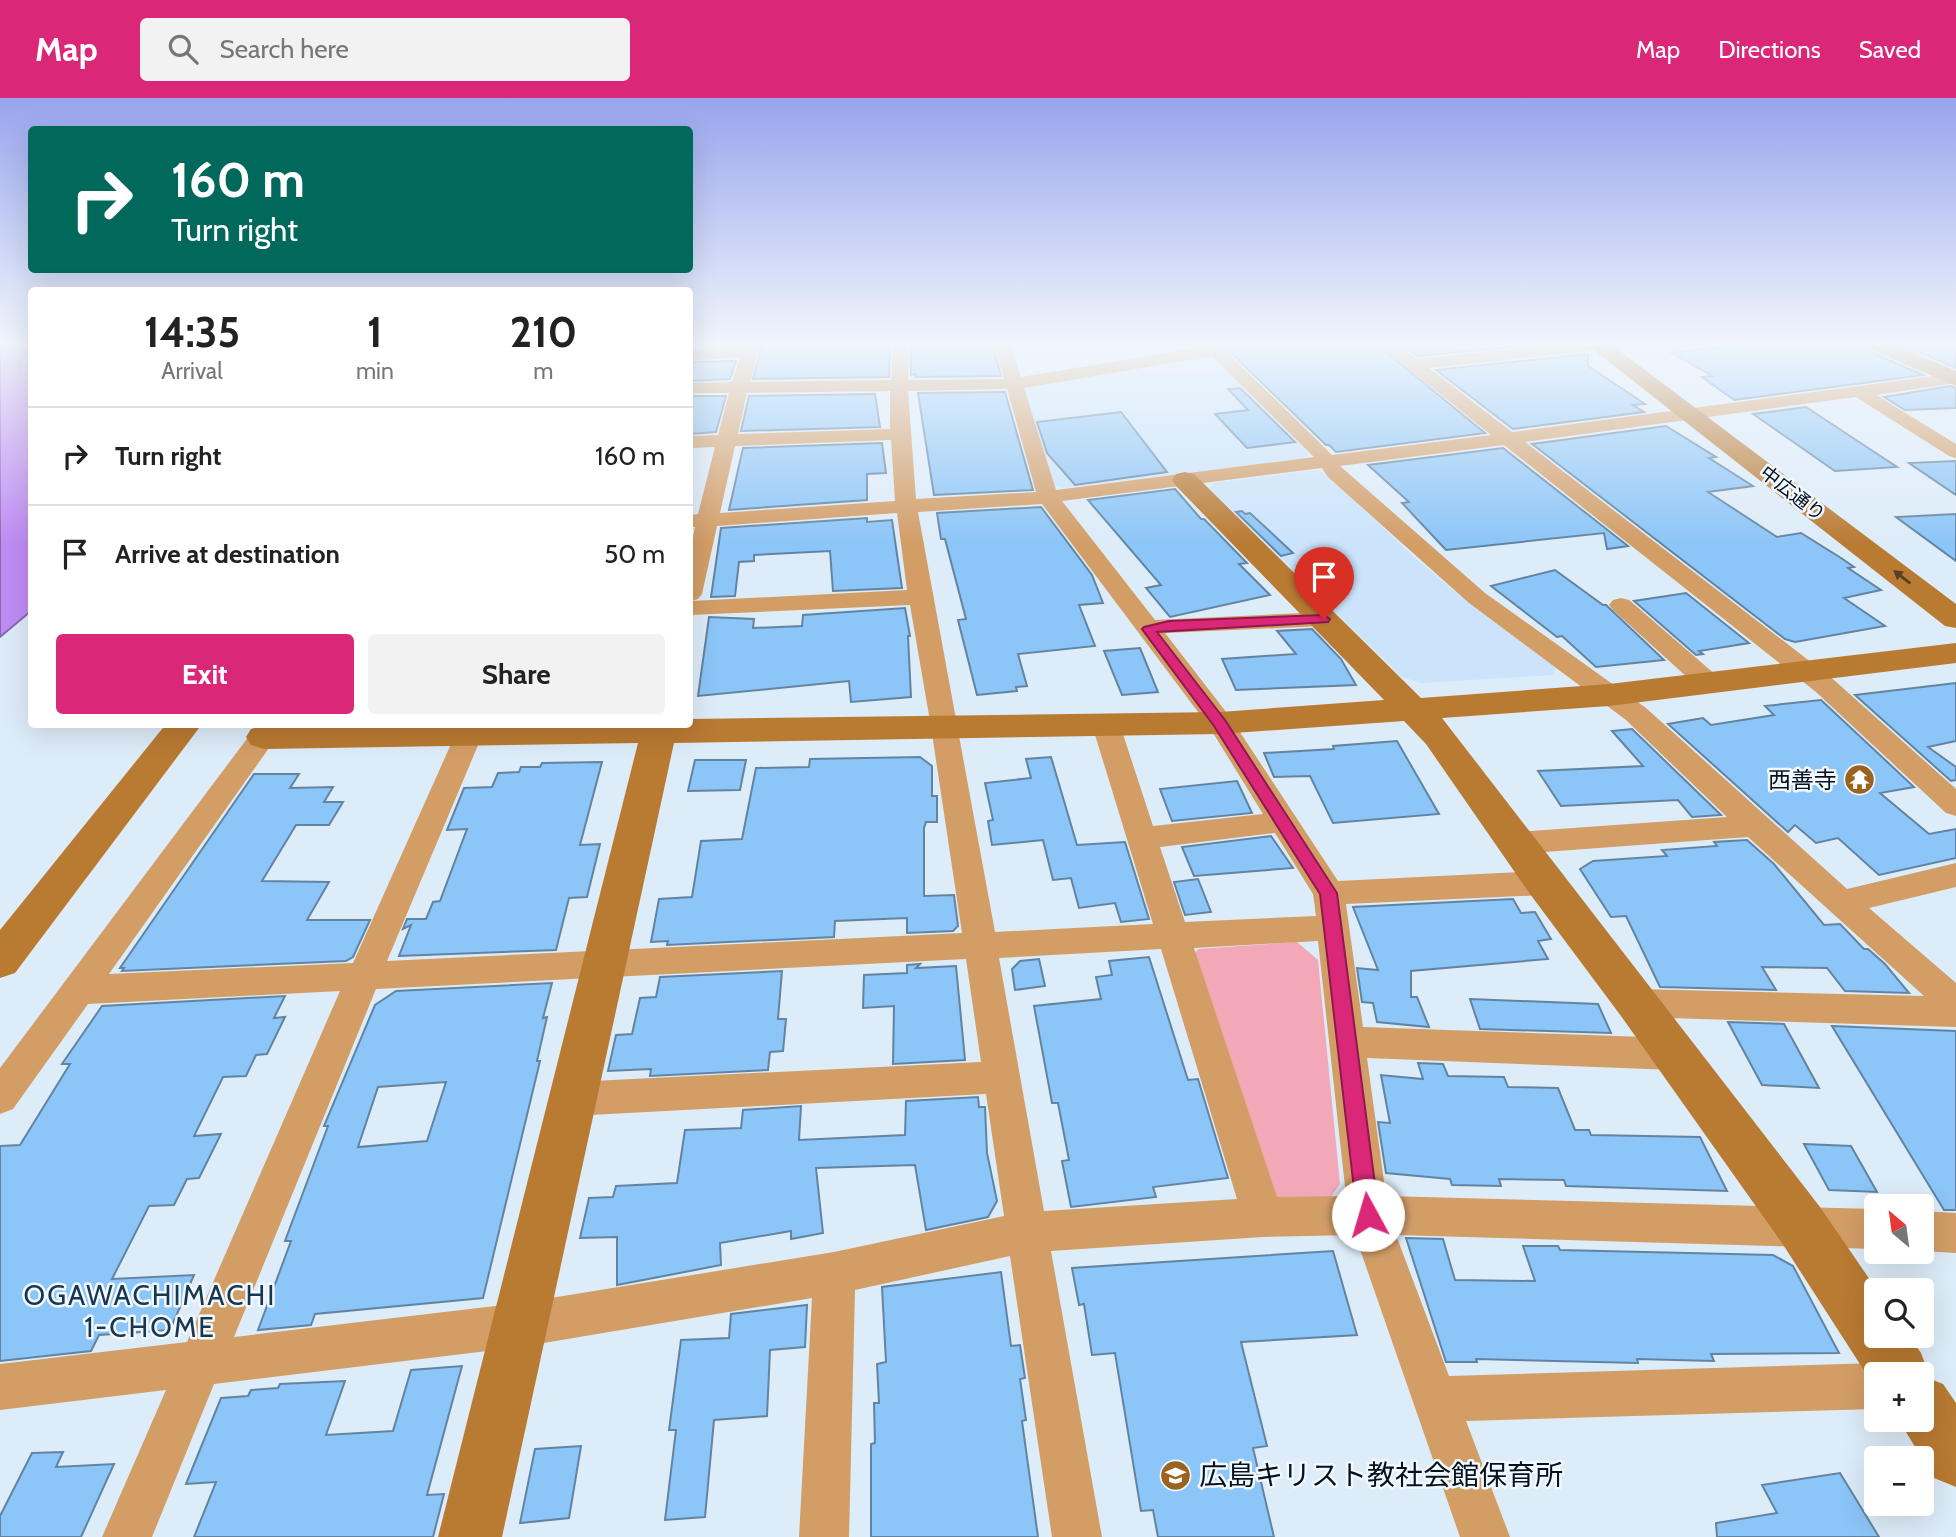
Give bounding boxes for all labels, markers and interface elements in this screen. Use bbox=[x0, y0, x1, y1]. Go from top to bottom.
search box bbox=[140, 18, 630, 81]
text: Map bbox=[35, 29, 98, 69]
icon: search bbox=[164, 30, 202, 68]
text: Search here bbox=[220, 33, 349, 65]
text: Map bbox=[1636, 35, 1680, 64]
text: Directions bbox=[1718, 35, 1821, 64]
text: Saved bbox=[1859, 35, 1921, 64]
text: 160 m bbox=[171, 150, 305, 209]
icon: right bbox=[56, 154, 147, 245]
text: Turn right bbox=[171, 210, 298, 249]
text: 14:35 bbox=[144, 306, 240, 358]
text: 1 bbox=[367, 306, 383, 358]
text: 210 bbox=[510, 306, 577, 358]
text: Arrival bbox=[161, 357, 223, 385]
text: min bbox=[356, 357, 394, 385]
text: m bbox=[533, 357, 553, 385]
icon: right bbox=[56, 437, 94, 475]
text: Turn right bbox=[115, 440, 221, 472]
text: 160 m bbox=[595, 440, 665, 472]
street label: 中広通り bbox=[1756, 461, 1830, 526]
icon: arrive bbox=[56, 535, 94, 573]
text: Arrive at destination bbox=[115, 538, 340, 570]
text: 50 m bbox=[604, 538, 665, 570]
pin bbox=[1294, 547, 1354, 619]
icon: arrive bbox=[1305, 558, 1343, 596]
one-way arrow bbox=[1893, 571, 1911, 585]
button: Exit bbox=[56, 634, 354, 714]
button: Share bbox=[368, 634, 665, 714]
temple icon: 西善寺 bbox=[1843, 763, 1877, 797]
place label: 西善寺 bbox=[1768, 766, 1837, 794]
position arrow bbox=[1331, 1178, 1405, 1252]
north arrow bbox=[1864, 1194, 1934, 1264]
map controls bbox=[1864, 1194, 1934, 1516]
district label: OGAWACHIMACHI 1-CHOME bbox=[24, 1278, 276, 1344]
button: search bbox=[1864, 1278, 1934, 1348]
button: + bbox=[1864, 1362, 1934, 1432]
button: − bbox=[1864, 1446, 1934, 1516]
school or university icon: 広島キリスト教社会館保育所 bbox=[1159, 1458, 1193, 1492]
place label: 広島キリスト教社会館保育所 bbox=[1199, 1458, 1563, 1492]

